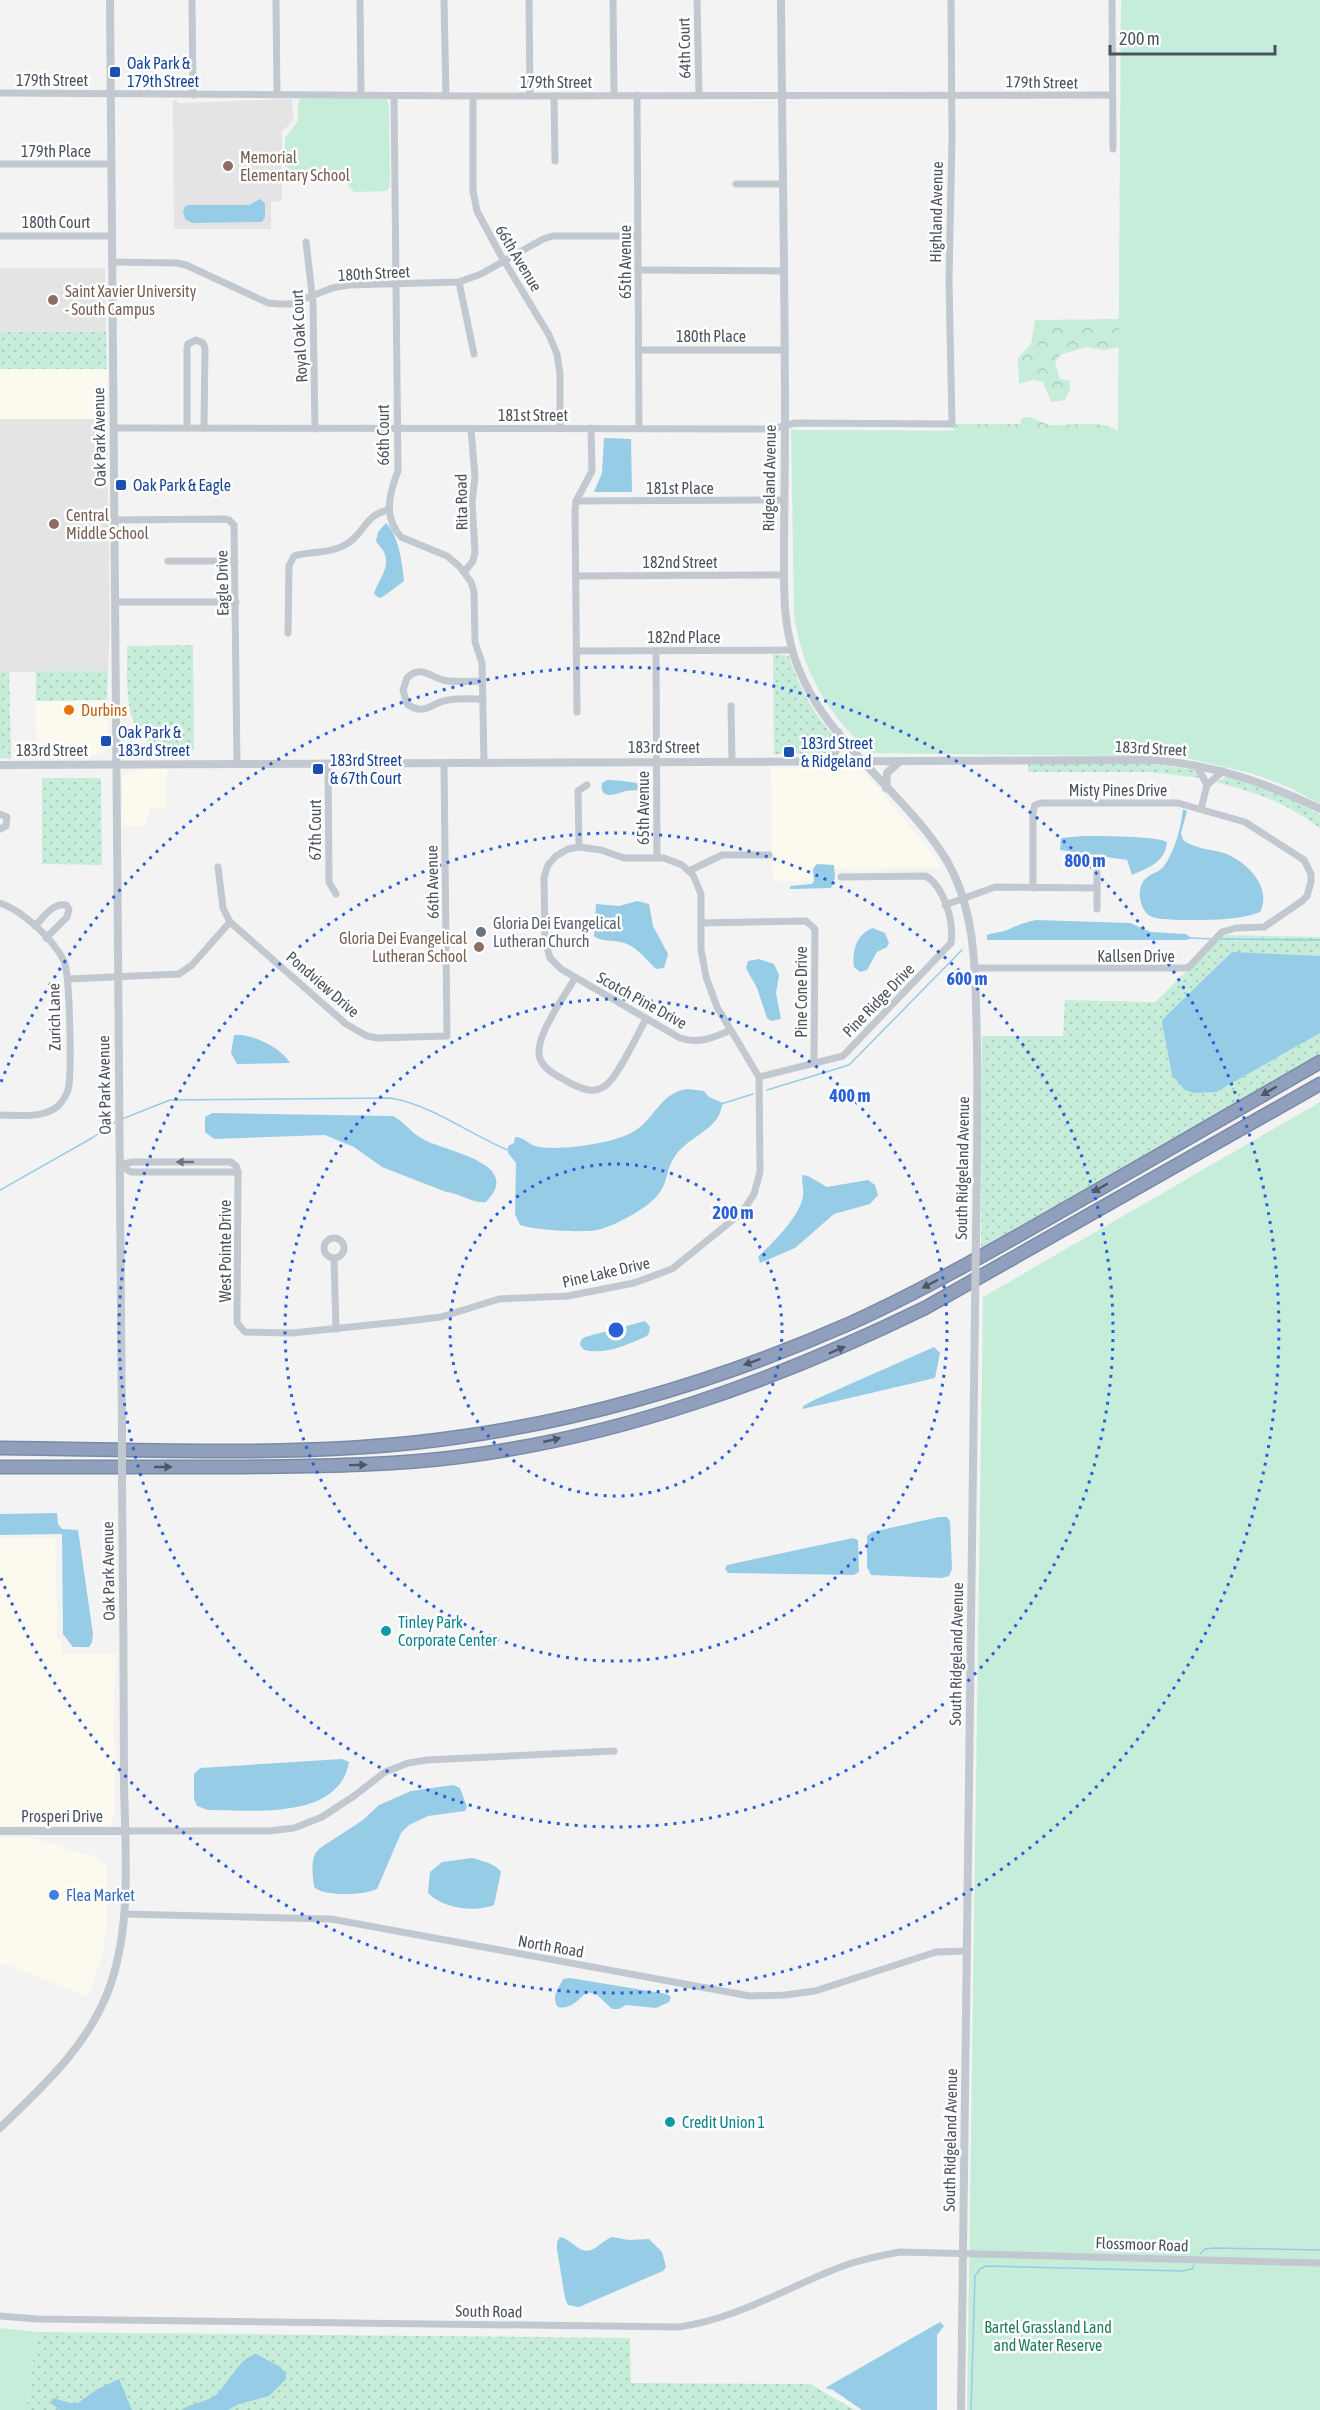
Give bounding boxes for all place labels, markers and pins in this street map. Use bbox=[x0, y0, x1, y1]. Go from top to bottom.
place label: Oak Park & 179th Street bbox=[127, 54, 200, 90]
marker: Oak Park & 179th Street bbox=[108, 65, 122, 79]
place label: Memorial Elementary School bbox=[240, 148, 351, 185]
marker: Memorial Elementary School bbox=[221, 159, 235, 173]
place label: Saint Xavier University - South Campus bbox=[65, 282, 197, 319]
marker: Saint Xavier University - South Campus bbox=[46, 293, 60, 307]
place label: Oak Park & Eagle bbox=[133, 476, 231, 495]
marker: Oak Park & Eagle bbox=[114, 478, 128, 492]
place label: Central Middle School bbox=[66, 506, 150, 542]
marker: Central Middle School bbox=[47, 517, 61, 531]
place label: Durbins bbox=[81, 701, 127, 719]
marker: Durbins bbox=[62, 703, 76, 717]
place label: Oak Park & 183rd Street bbox=[118, 723, 191, 759]
marker: Oak Park & 183rd Street bbox=[99, 734, 113, 748]
place label: 183rd Street & Ridgeland bbox=[801, 734, 874, 771]
marker: 183rd Street & Ridgeland bbox=[782, 745, 796, 759]
place label: 183rd Street & 67th Court bbox=[330, 751, 403, 787]
marker: 183rd Street & 67th Court bbox=[311, 762, 325, 776]
place label: Gloria Dei Evangelical Lutheran Church bbox=[493, 914, 622, 950]
marker: Gloria Dei Evangelical Lutheran Church bbox=[474, 925, 488, 939]
place label: Gloria Dei Evangelical Lutheran School bbox=[339, 929, 468, 965]
marker: Gloria Dei Evangelical Lutheran School bbox=[472, 940, 486, 954]
centre of rings bbox=[606, 1320, 626, 1340]
place label: Tinley Park Corporate Center bbox=[398, 1613, 497, 1650]
marker: Tinley Park Corporate Center bbox=[379, 1624, 393, 1638]
place label: Flea Market bbox=[66, 1886, 135, 1904]
marker: Flea Market bbox=[47, 1888, 61, 1902]
place label: Credit Union 1 bbox=[682, 2113, 765, 2131]
marker: Credit Union 1 bbox=[663, 2115, 677, 2129]

